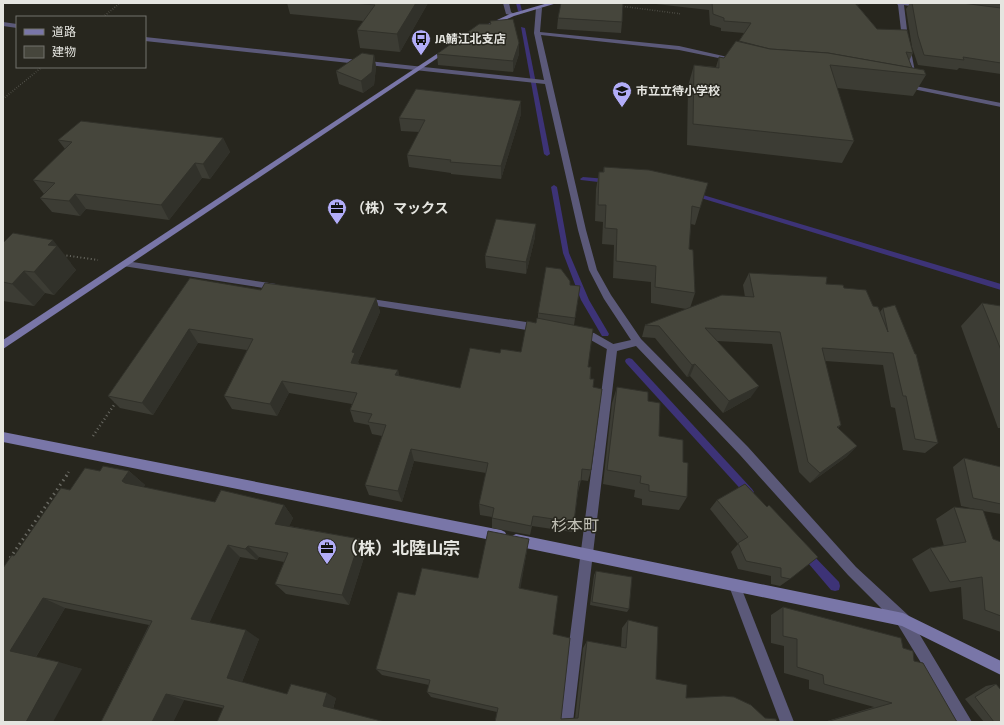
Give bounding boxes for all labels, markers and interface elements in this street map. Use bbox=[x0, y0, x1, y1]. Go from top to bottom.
legend bbox=[16, 16, 146, 68]
text: 道路 bbox=[52, 22, 76, 41]
bus stop icon: JA鯖江北支店 bbox=[410, 28, 432, 56]
place label: JA鯖江北支店 bbox=[435, 29, 506, 48]
text: 建物 bbox=[52, 42, 76, 61]
school or university icon: 市立立待小学校 bbox=[611, 80, 633, 108]
place label: 市立立待小学校 bbox=[636, 81, 720, 100]
office icon: （株）マックス bbox=[326, 197, 348, 225]
place label: （株）マックス bbox=[351, 197, 449, 218]
district label: 杉本町 bbox=[551, 513, 599, 537]
place label: （株）北陸山宗 bbox=[341, 535, 460, 561]
office icon: （株）北陸山宗 bbox=[316, 537, 338, 565]

